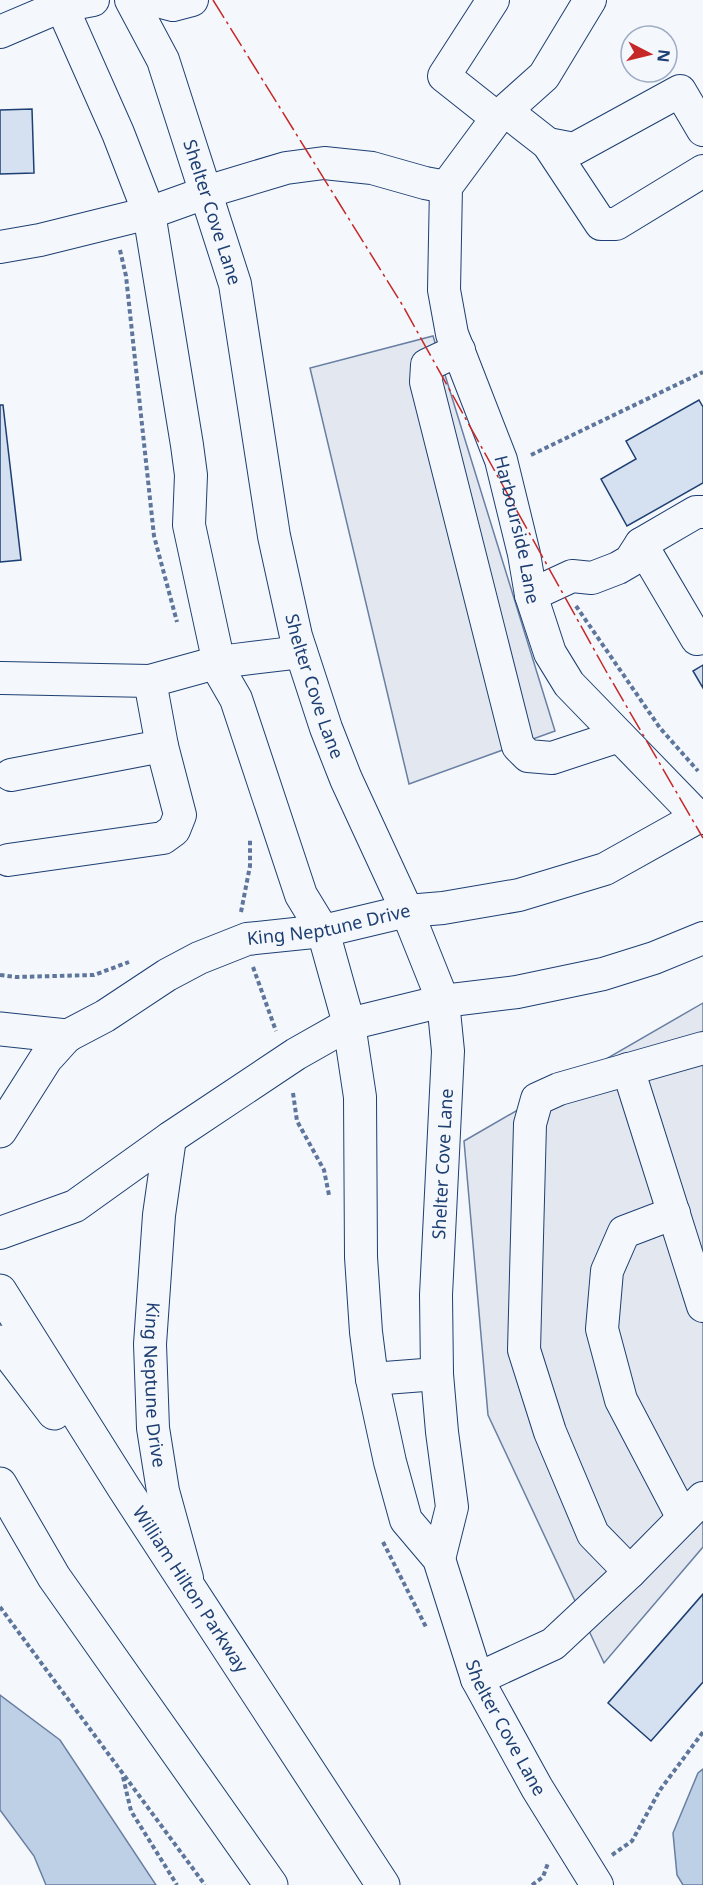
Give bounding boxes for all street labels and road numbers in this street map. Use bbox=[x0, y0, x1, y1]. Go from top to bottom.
street label: Shelter Cove Lane bbox=[178, 136, 247, 288]
street label: Harbourside Lane bbox=[489, 453, 546, 607]
street label: Shelter Cove Lane bbox=[280, 611, 350, 762]
street label: King Neptune Drive bbox=[246, 898, 413, 950]
street label: Shelter Cove Lane bbox=[426, 1088, 458, 1240]
street label: King Neptune Drive bbox=[139, 1301, 172, 1469]
street label: William Hilton Parkway bbox=[128, 1501, 255, 1678]
street label: Shelter Cove Lane bbox=[461, 1656, 552, 1800]

